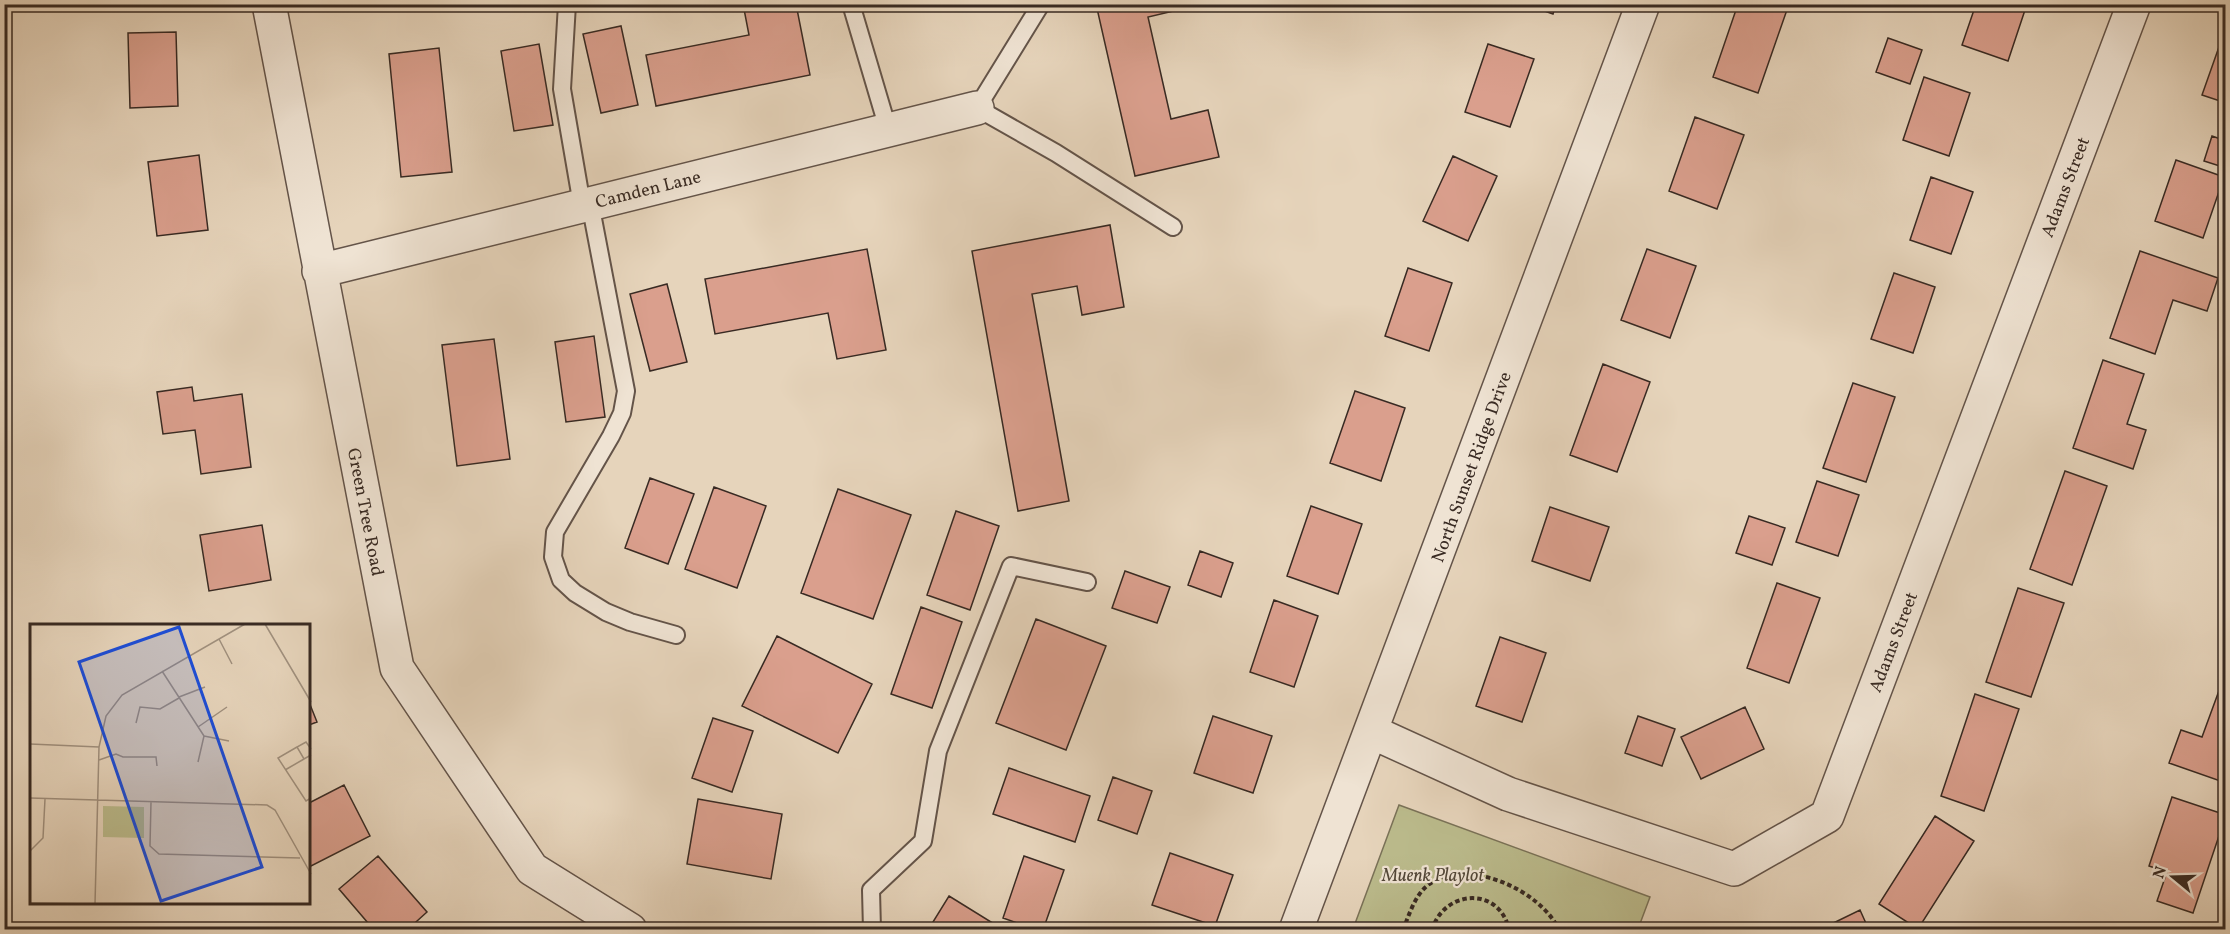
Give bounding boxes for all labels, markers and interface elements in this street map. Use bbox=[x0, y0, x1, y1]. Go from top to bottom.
street label: Adams Street bbox=[2036, 134, 2097, 241]
street label: Camden Lane bbox=[593, 165, 704, 216]
street label: North Sunset Ridge Drive bbox=[1426, 369, 1519, 566]
street label: Green Tree Road bbox=[340, 446, 389, 579]
street label: Adams Street bbox=[1864, 589, 1925, 696]
inset map bbox=[30, 624, 310, 904]
north arrow bbox=[2143, 847, 2203, 907]
text: N bbox=[2148, 863, 2173, 882]
park label: Muenk Playlot bbox=[1381, 864, 1485, 889]

